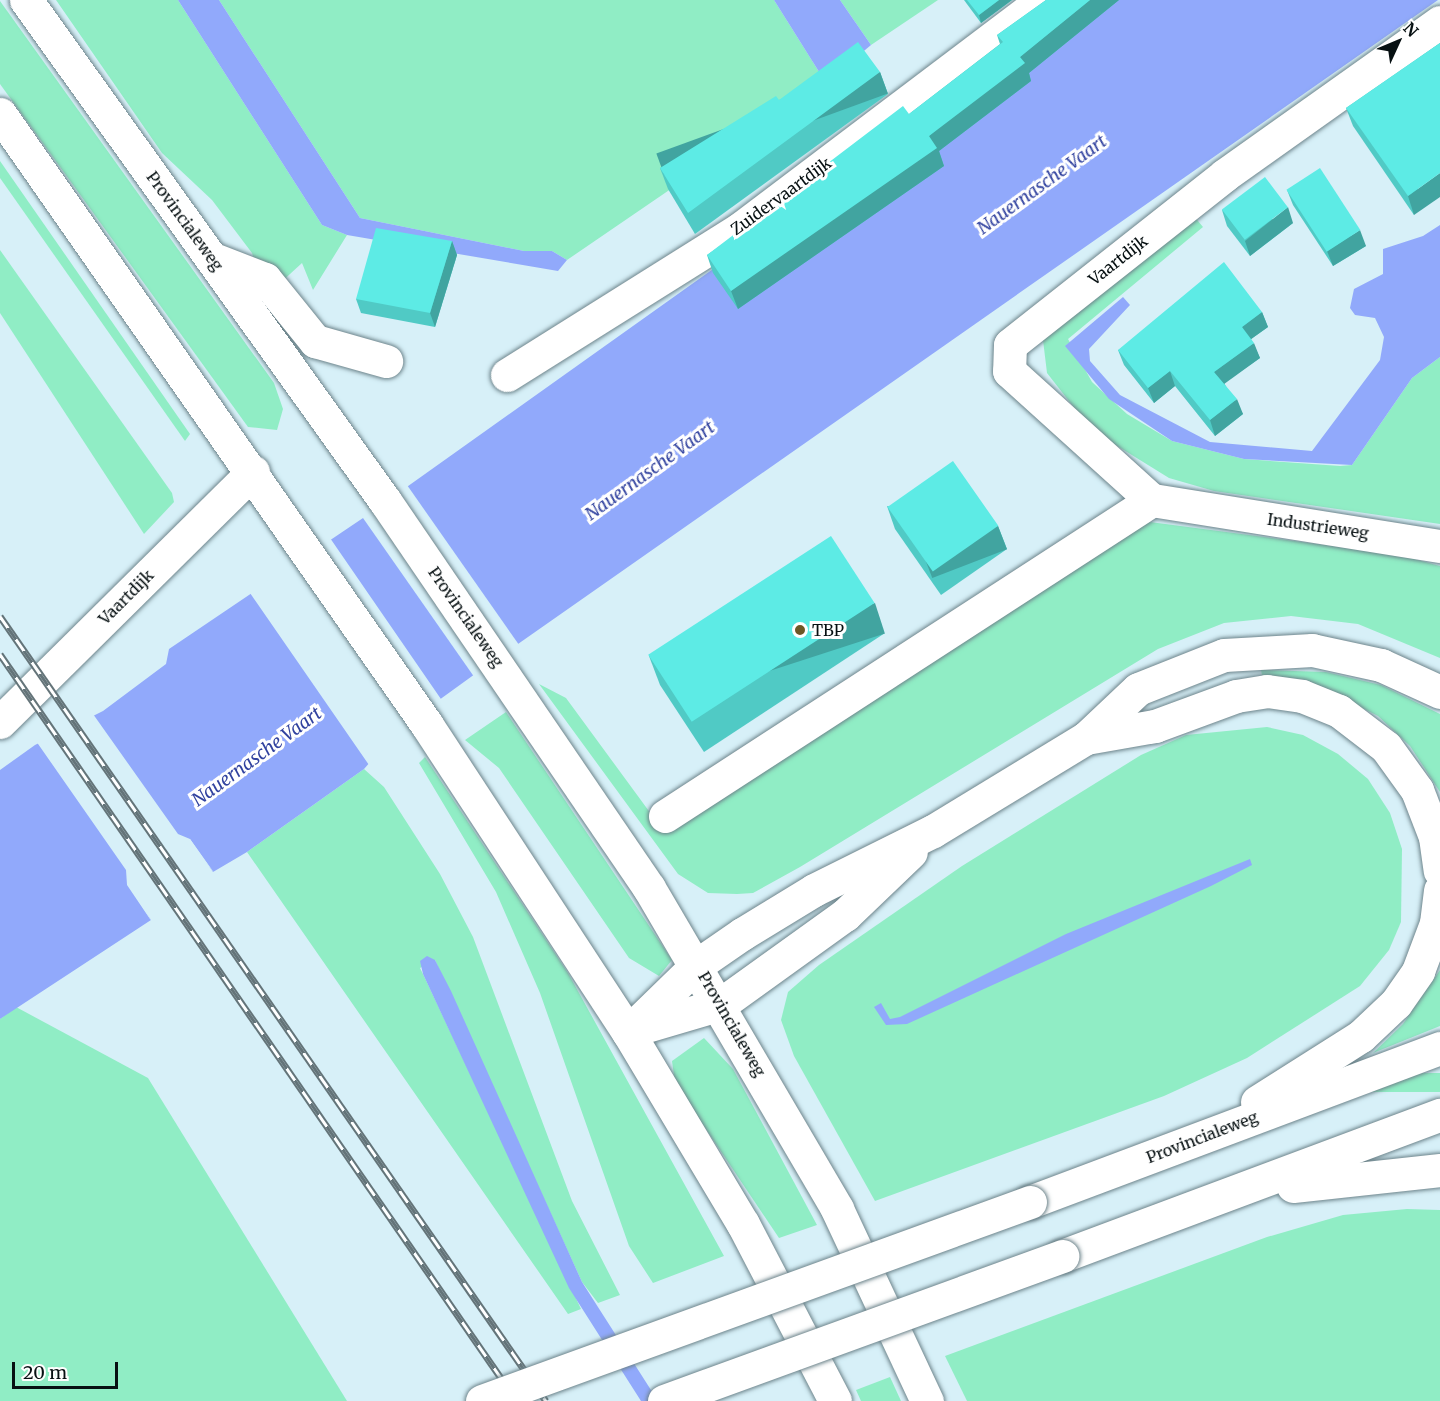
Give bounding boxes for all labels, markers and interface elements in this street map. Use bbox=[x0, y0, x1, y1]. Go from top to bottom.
north arrow bbox=[1368, 12, 1428, 72]
text: N bbox=[1399, 18, 1423, 41]
water label: Nauernasche Vaart bbox=[973, 131, 1111, 239]
street label: Zuidervaartdijk bbox=[727, 153, 835, 239]
street label: Provincialeweg bbox=[143, 168, 227, 274]
street label: Vaartdijk bbox=[1085, 231, 1151, 289]
water label: Nauernasche Vaart bbox=[581, 417, 719, 525]
street label: Industrieweg bbox=[1266, 509, 1370, 543]
street label: Provincialeweg bbox=[424, 563, 508, 671]
street label: Vaartdijk bbox=[95, 566, 157, 628]
place label: TBP bbox=[812, 620, 844, 640]
marker: TBP bbox=[793, 623, 807, 637]
water label: Nauernasche Vaart bbox=[188, 703, 326, 811]
street label: Provincialeweg bbox=[694, 968, 770, 1080]
street label: Provincialeweg bbox=[1143, 1107, 1261, 1167]
scale bar bbox=[15, 1350, 122, 1388]
text: 20 m bbox=[23, 1361, 67, 1384]

